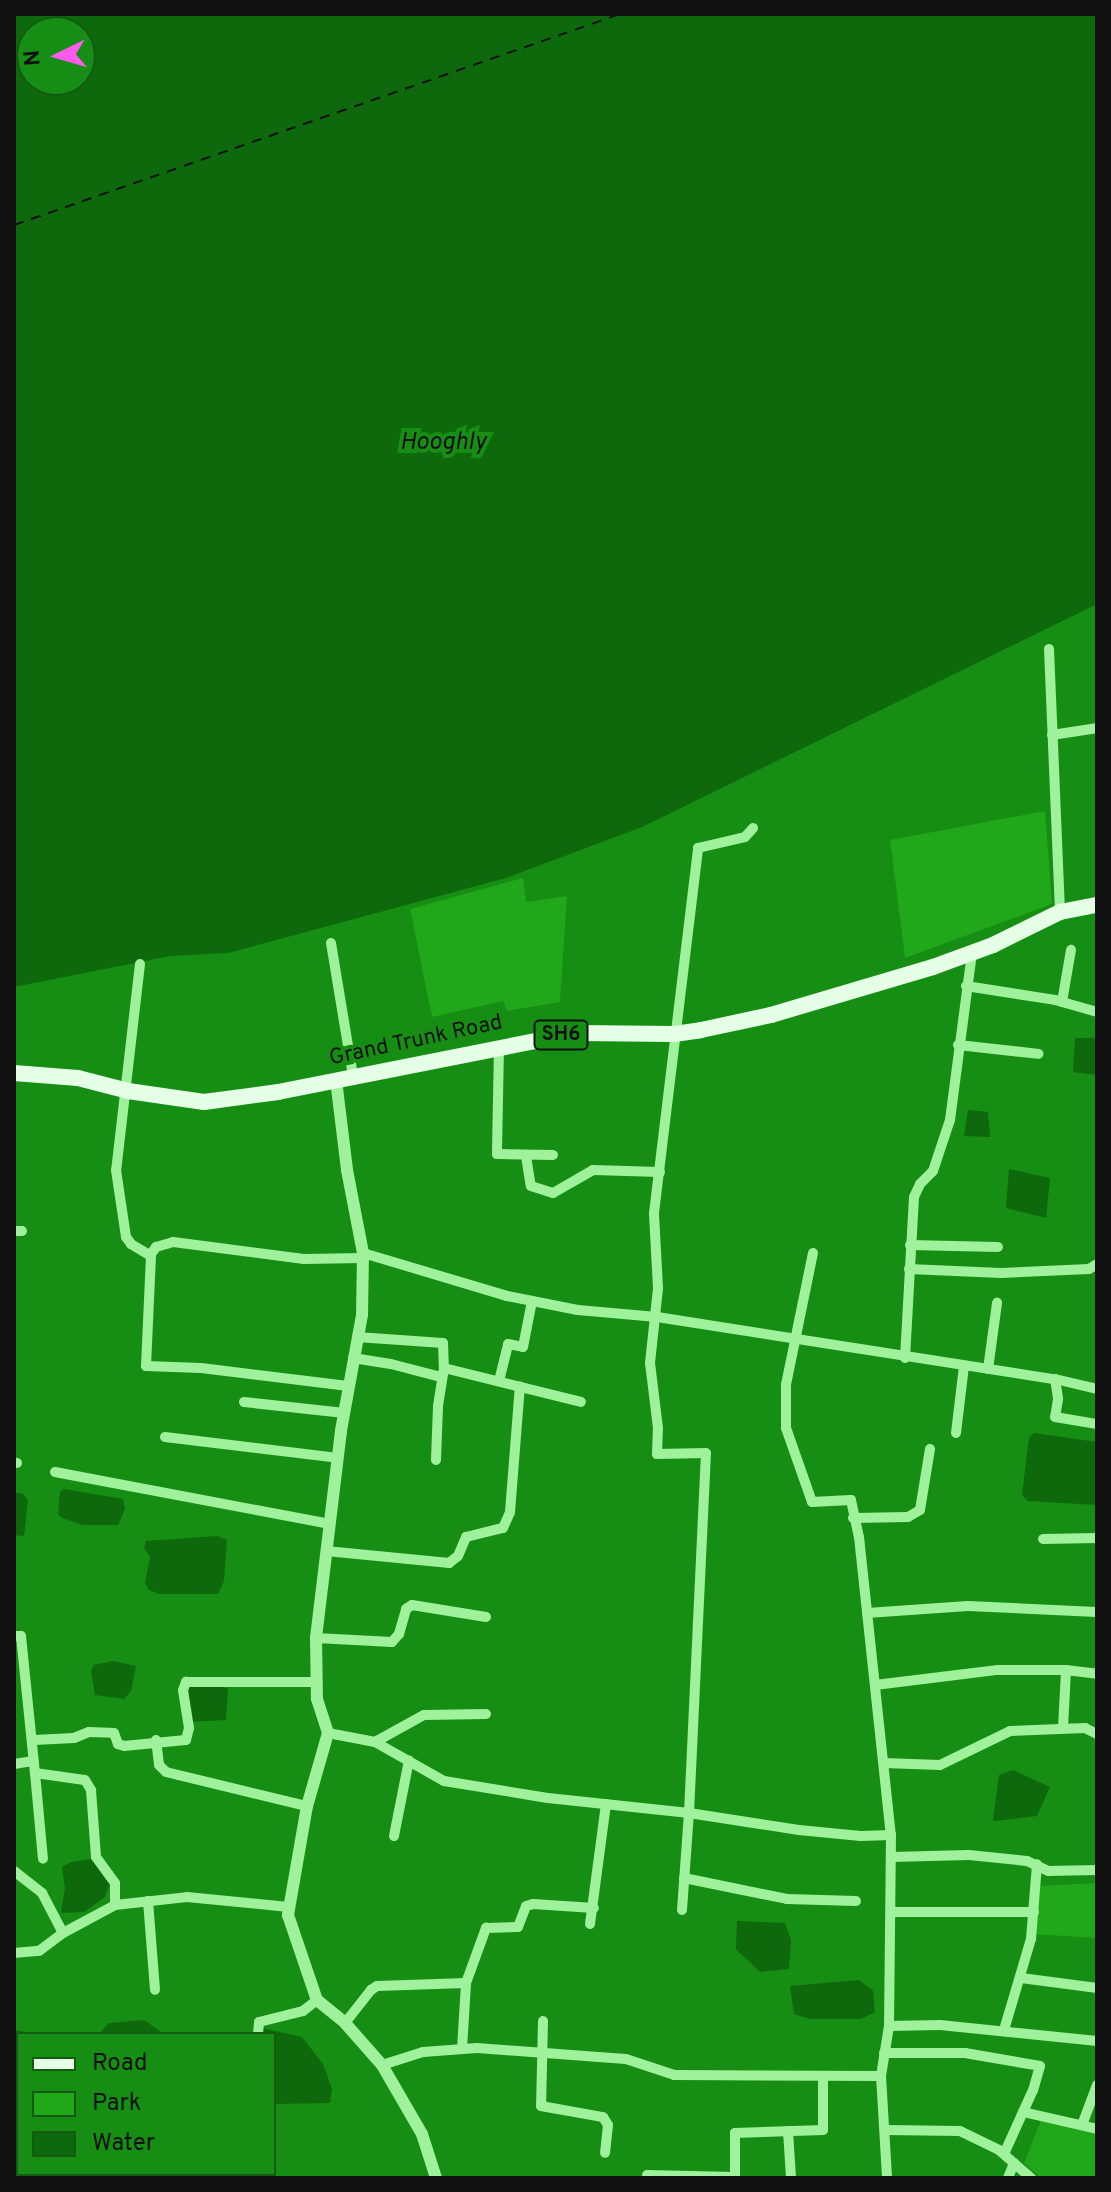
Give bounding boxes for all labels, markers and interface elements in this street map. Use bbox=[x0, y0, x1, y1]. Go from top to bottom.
north arrow bbox=[16, 16, 96, 96]
text: N bbox=[19, 49, 48, 67]
water label: Hooghly bbox=[400, 430, 486, 458]
street label: Grand Trunk Road bbox=[327, 1010, 505, 1072]
road number: SH6 bbox=[533, 1019, 589, 1051]
legend bbox=[16, 2032, 276, 2176]
text: Road bbox=[92, 2049, 148, 2079]
text: Park bbox=[92, 2089, 142, 2119]
text: Water bbox=[92, 2129, 155, 2159]

